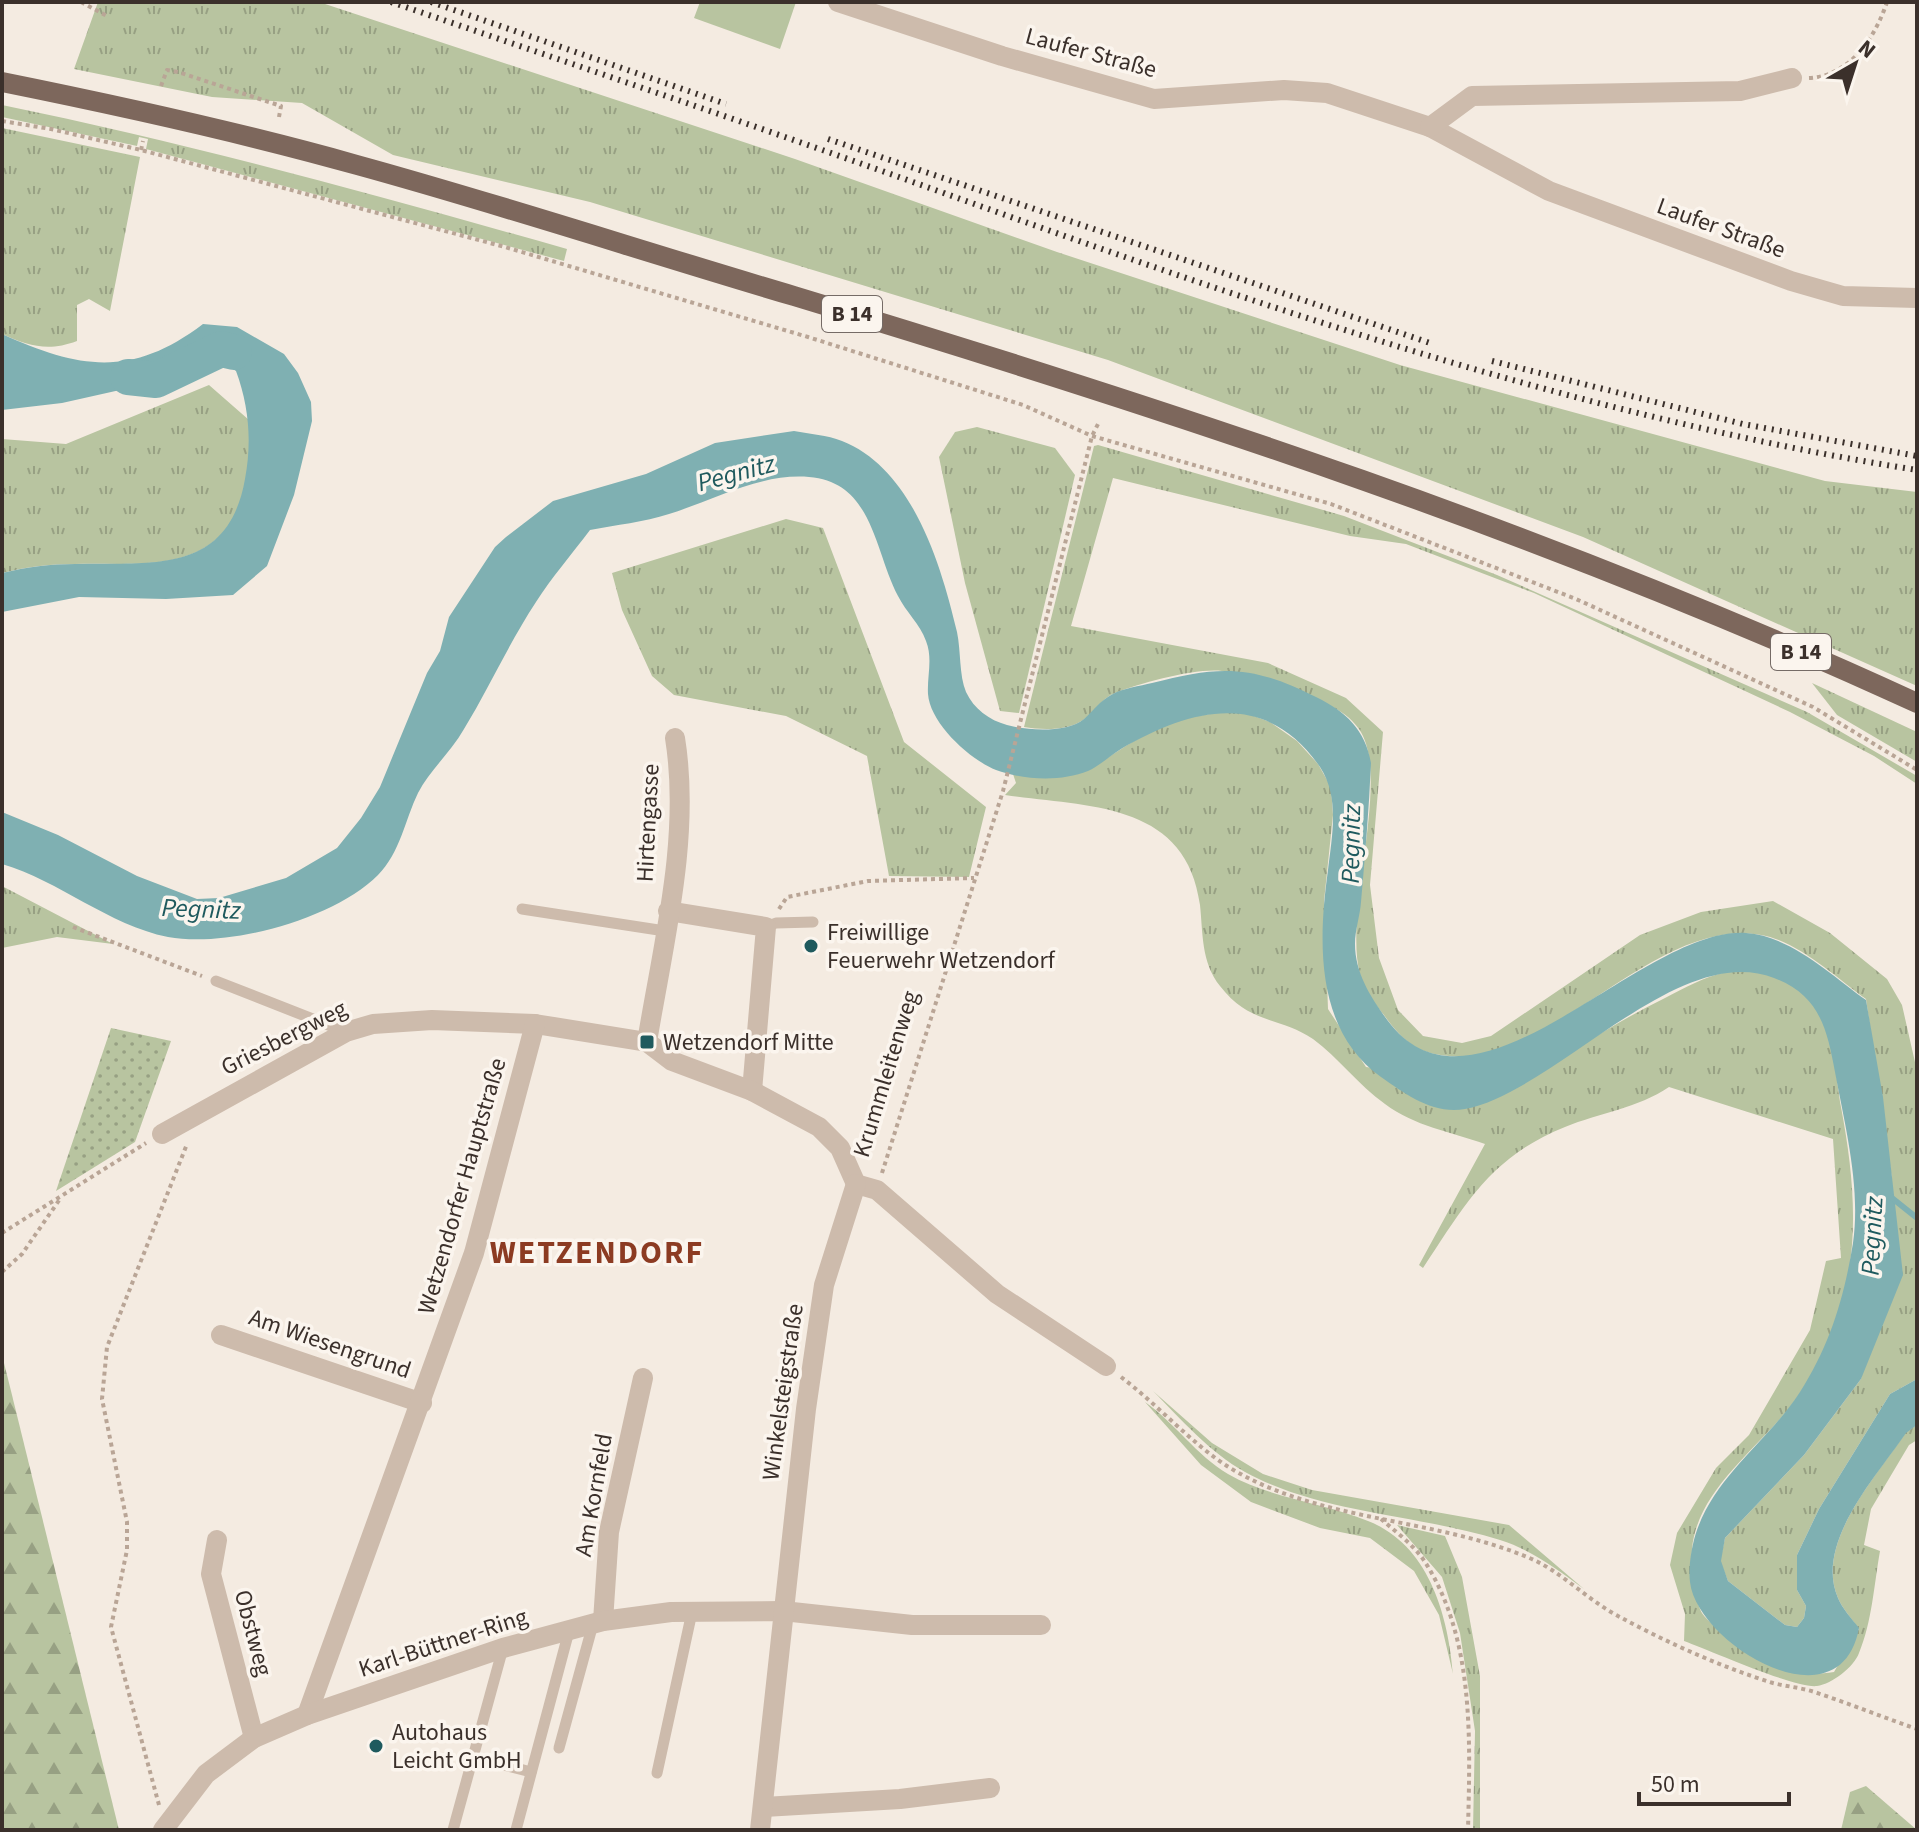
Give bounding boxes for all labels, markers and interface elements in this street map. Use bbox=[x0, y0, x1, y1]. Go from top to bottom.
street label: Laufer Straße bbox=[1021, 19, 1161, 87]
north arrow bbox=[1815, 24, 1895, 104]
text: N bbox=[1851, 32, 1883, 66]
street label: Laufer Straße bbox=[1652, 189, 1790, 267]
road number: B 14 bbox=[822, 296, 882, 332]
water label: Pegnitz bbox=[693, 445, 780, 501]
road number: B 14 bbox=[1771, 634, 1831, 670]
street label: Hirtengasse bbox=[627, 763, 669, 883]
water label: Pegnitz bbox=[1332, 803, 1370, 884]
water label: Pegnitz bbox=[161, 889, 242, 929]
place label: Freiwillige Feuerwehr Wetzendorf bbox=[827, 915, 1056, 978]
marker: Freiwillige Feuerwehr Wetzendorf bbox=[802, 937, 820, 955]
street label: Krummleitenweg bbox=[844, 986, 928, 1162]
street label: Griesbergweg bbox=[215, 991, 353, 1085]
place label: Wetzendorf Mitte bbox=[663, 1025, 834, 1060]
marker: Wetzendorf Mitte bbox=[638, 1033, 656, 1051]
street label: Wetzendorfer Hauptstraße bbox=[409, 1054, 515, 1318]
water label: Pegnitz bbox=[1851, 1194, 1893, 1276]
district label: WETZENDORF bbox=[490, 1230, 704, 1276]
street label: Am Wiesengrund bbox=[244, 1300, 416, 1388]
street label: Winkelsteigstraße bbox=[753, 1301, 813, 1483]
street label: Am Kornfeld bbox=[566, 1431, 622, 1559]
street label: Obstweg bbox=[225, 1586, 281, 1680]
street label: Karl-Büttner-Ring bbox=[354, 1599, 532, 1687]
place label: Autohaus Leicht GmbH bbox=[392, 1715, 522, 1778]
marker: Autohaus Leicht GmbH bbox=[367, 1737, 385, 1755]
scale bar bbox=[1639, 1756, 1789, 1806]
text: 50 m bbox=[1651, 1767, 1700, 1802]

